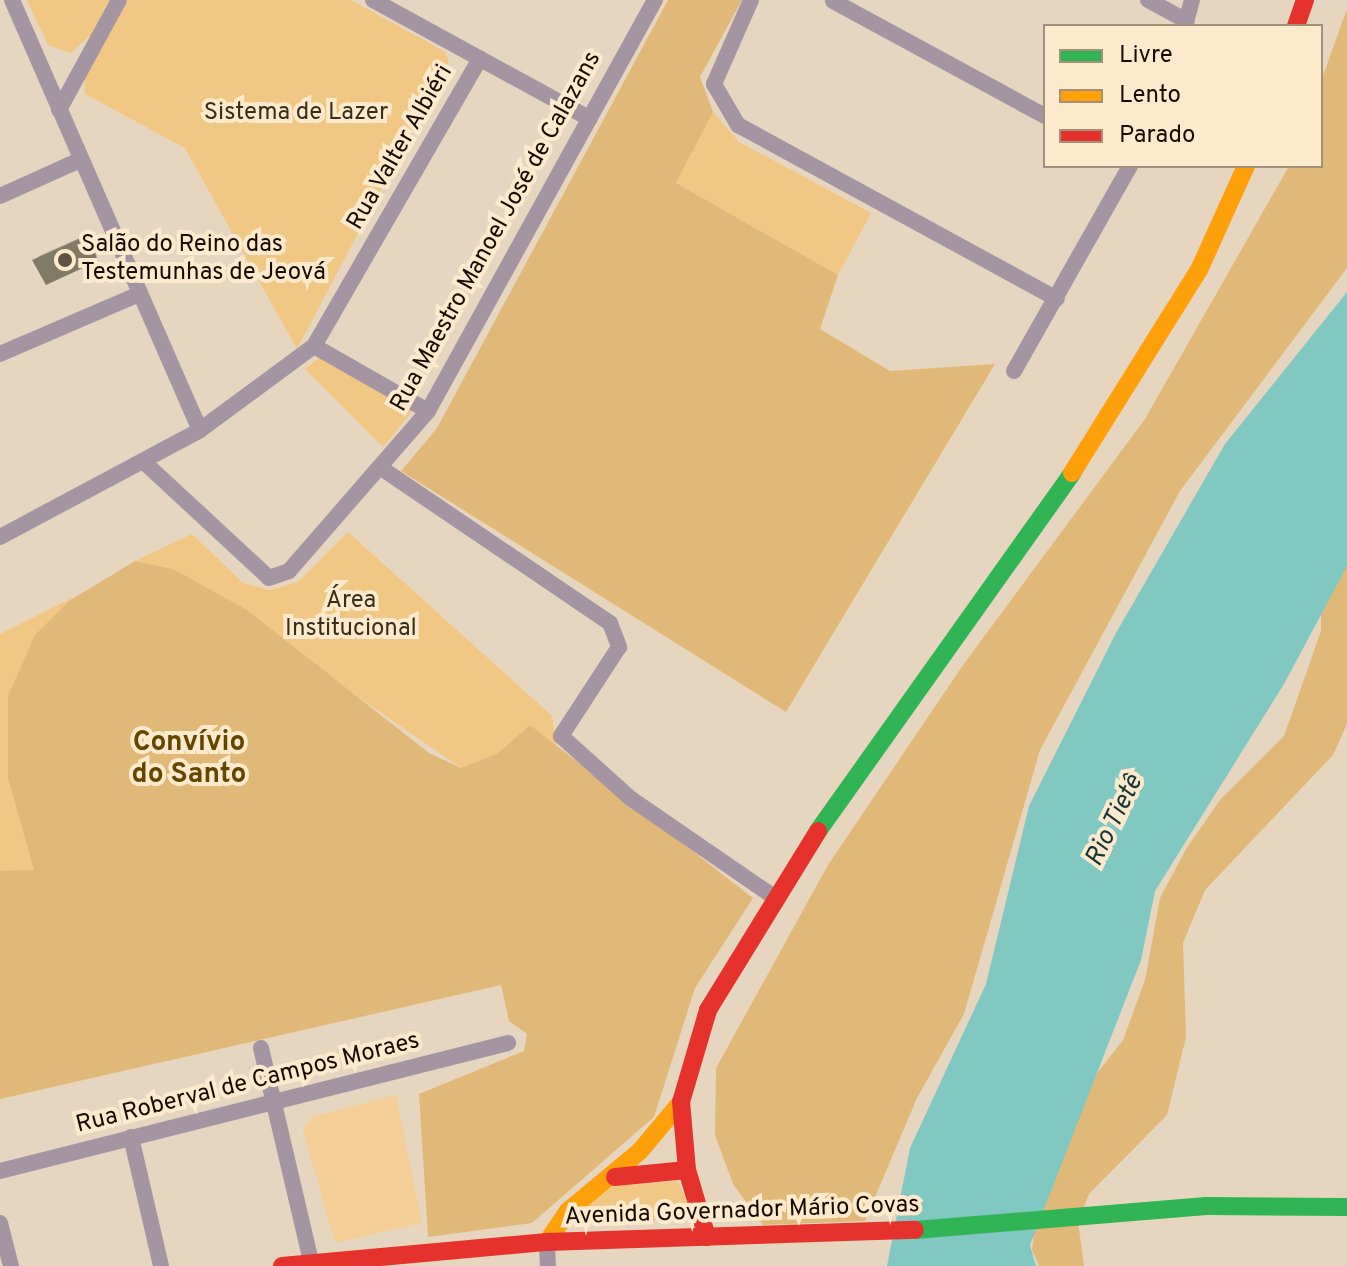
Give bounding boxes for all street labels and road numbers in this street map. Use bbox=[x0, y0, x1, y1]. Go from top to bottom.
street label: Rua Maestro Manoel José de Calazans bbox=[386, 47, 608, 417]
street label: Rua Valter Albiéri bbox=[342, 59, 460, 237]
street label: Rua Roberval de Campos Moraes bbox=[73, 1027, 423, 1141]
street label: Avenida Governador Mário Covas bbox=[564, 1191, 920, 1233]

